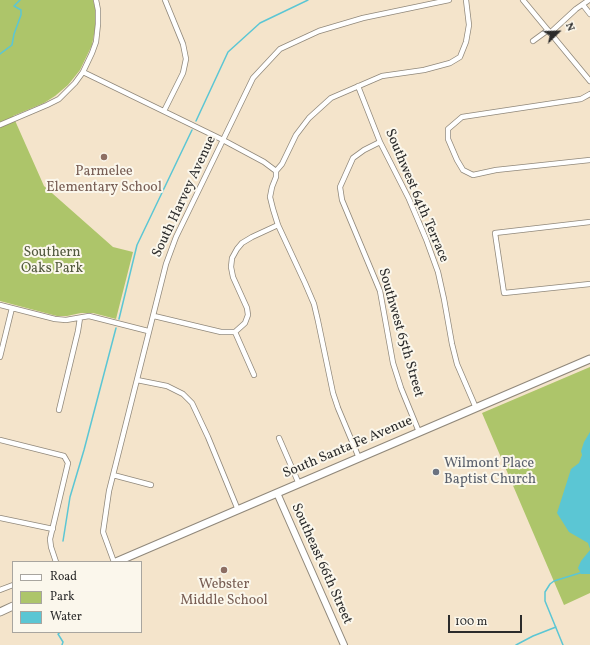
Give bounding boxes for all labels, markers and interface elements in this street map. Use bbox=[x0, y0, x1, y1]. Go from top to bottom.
north arrow bbox=[538, 12, 578, 52]
text: N bbox=[561, 21, 578, 34]
street label: Southwest 64th Terrace bbox=[380, 127, 452, 265]
street label: South Harvey Avenue bbox=[149, 133, 221, 261]
marker: Parmelee Elementary School bbox=[99, 152, 109, 162]
place label: Parmelee Elementary School bbox=[46, 164, 162, 196]
park label: Southern Oaks Park bbox=[21, 245, 83, 278]
street label: Southwest 65th Street bbox=[374, 267, 426, 399]
street label: South Santa Fe Avenue bbox=[281, 413, 415, 483]
place label: Wilmont Place Baptist Church bbox=[444, 456, 536, 488]
marker: Wilmont Place Baptist Church bbox=[431, 467, 441, 477]
street label: Southeast 66th Street bbox=[287, 501, 355, 627]
legend bbox=[12, 561, 142, 633]
marker: Webster Middle School bbox=[219, 565, 229, 575]
text: Road bbox=[50, 569, 77, 585]
place label: Webster Middle School bbox=[180, 577, 268, 610]
text: Park bbox=[50, 589, 75, 605]
scale bar bbox=[450, 607, 524, 633]
text: Water bbox=[50, 609, 82, 625]
text: 100 m bbox=[455, 614, 487, 630]

